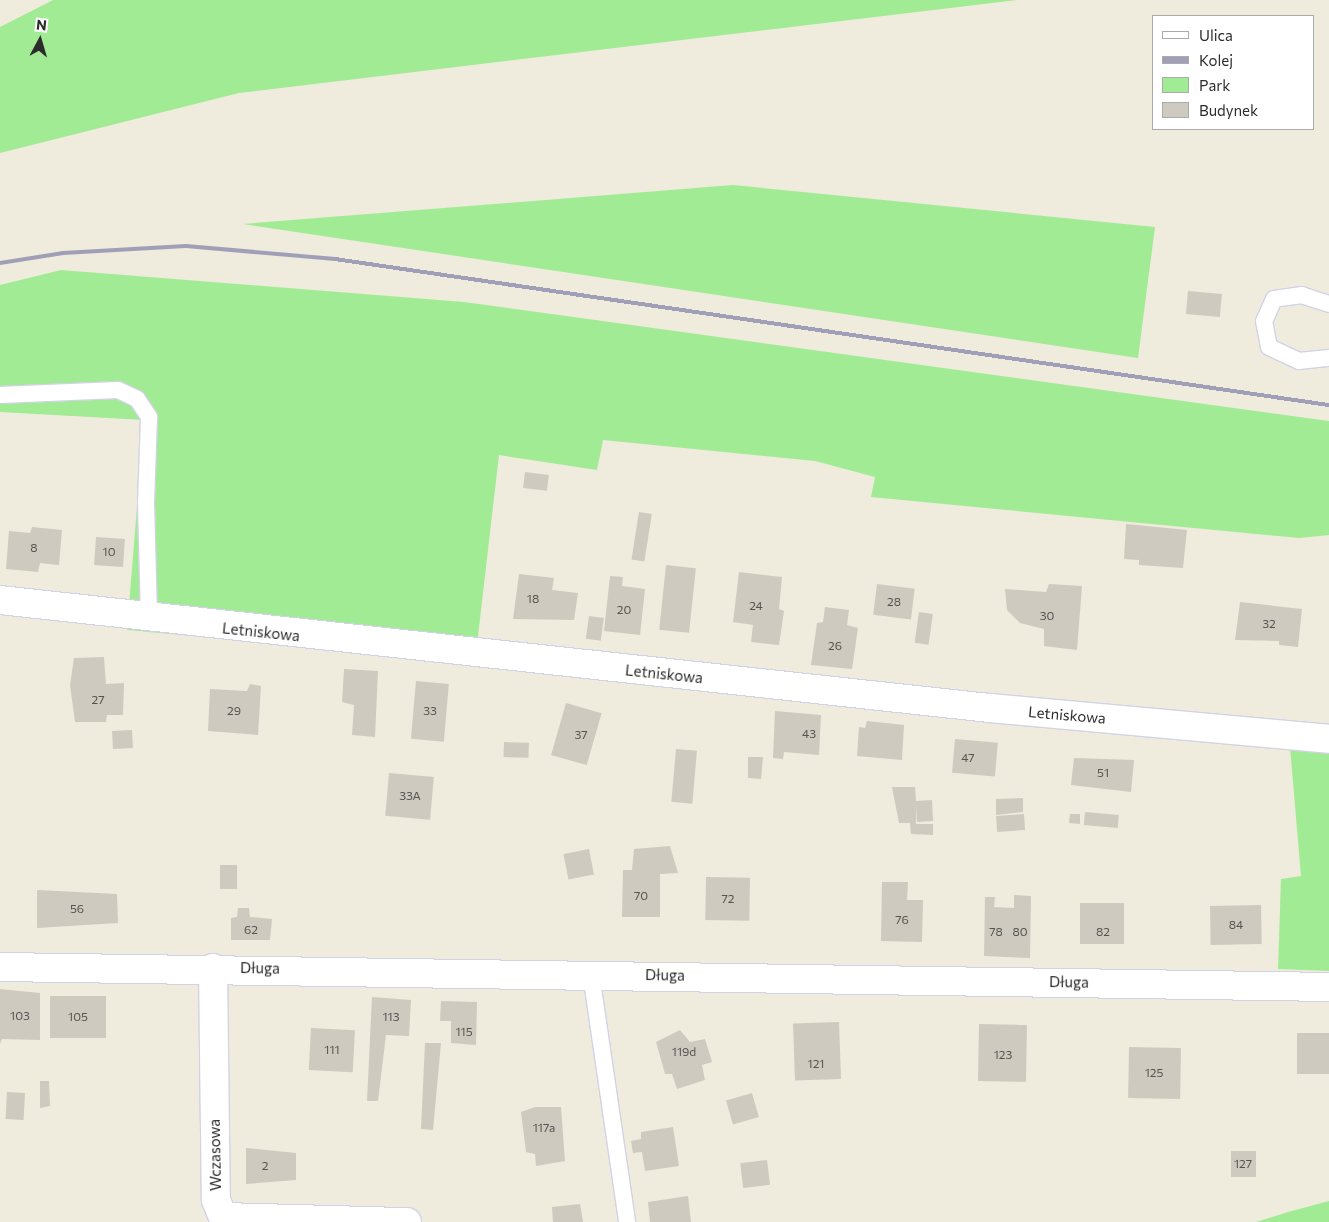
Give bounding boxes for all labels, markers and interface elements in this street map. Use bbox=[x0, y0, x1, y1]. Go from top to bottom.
north arrow bbox=[15, 15, 65, 65]
legend bbox=[1152, 15, 1314, 130]
text: N bbox=[36, 16, 48, 34]
text: Ulica bbox=[1199, 26, 1233, 44]
text: Kolej bbox=[1199, 51, 1233, 69]
text: Park bbox=[1199, 76, 1230, 94]
text: Budynek bbox=[1199, 101, 1258, 119]
house number: 8 bbox=[30, 541, 38, 555]
house number: 10 bbox=[103, 545, 115, 559]
house number: 18 bbox=[527, 592, 539, 606]
house number: 28 bbox=[887, 595, 901, 609]
house number: 24 bbox=[749, 599, 763, 613]
house number: 20 bbox=[617, 603, 631, 617]
house number: 30 bbox=[1040, 609, 1054, 623]
house number: 32 bbox=[1262, 617, 1276, 631]
street label: Letniskowa bbox=[221, 619, 301, 645]
house number: 26 bbox=[828, 639, 842, 653]
street label: Letniskowa bbox=[624, 661, 704, 687]
house number: 27 bbox=[92, 693, 104, 707]
street label: Letniskowa bbox=[1027, 703, 1107, 727]
house number: 29 bbox=[227, 704, 241, 718]
house number: 33 bbox=[423, 704, 437, 718]
house number: 43 bbox=[802, 727, 816, 741]
house number: 37 bbox=[574, 728, 588, 742]
house number: 47 bbox=[961, 751, 975, 765]
house number: 51 bbox=[1097, 766, 1109, 780]
house number: 33A bbox=[399, 789, 421, 803]
house number: 70 bbox=[634, 889, 648, 903]
house number: 72 bbox=[722, 892, 734, 906]
house number: 56 bbox=[70, 902, 84, 916]
house number: 76 bbox=[895, 913, 909, 927]
house number: 84 bbox=[1229, 918, 1243, 932]
house number: 62 bbox=[244, 923, 258, 937]
house number: 78 bbox=[989, 925, 1003, 939]
house number: 80 bbox=[1012, 925, 1028, 939]
house number: 82 bbox=[1096, 925, 1110, 939]
street label: Długa bbox=[240, 959, 280, 977]
street label: Długa bbox=[645, 966, 685, 984]
street label: Długa bbox=[1049, 973, 1089, 991]
house number: 103 bbox=[10, 1009, 30, 1023]
house number: 105 bbox=[68, 1010, 88, 1024]
house number: 113 bbox=[382, 1010, 400, 1024]
house number: 115 bbox=[455, 1025, 473, 1039]
house number: 111 bbox=[324, 1043, 340, 1057]
house number: 119d bbox=[672, 1045, 696, 1059]
house number: 123 bbox=[994, 1048, 1012, 1062]
house number: 121 bbox=[808, 1057, 824, 1071]
house number: 125 bbox=[1145, 1066, 1163, 1080]
street label: Wczasowa bbox=[205, 1119, 225, 1191]
house number: 117a bbox=[533, 1121, 555, 1135]
house number: 127 bbox=[1234, 1157, 1252, 1171]
house number: 2 bbox=[262, 1159, 268, 1173]

